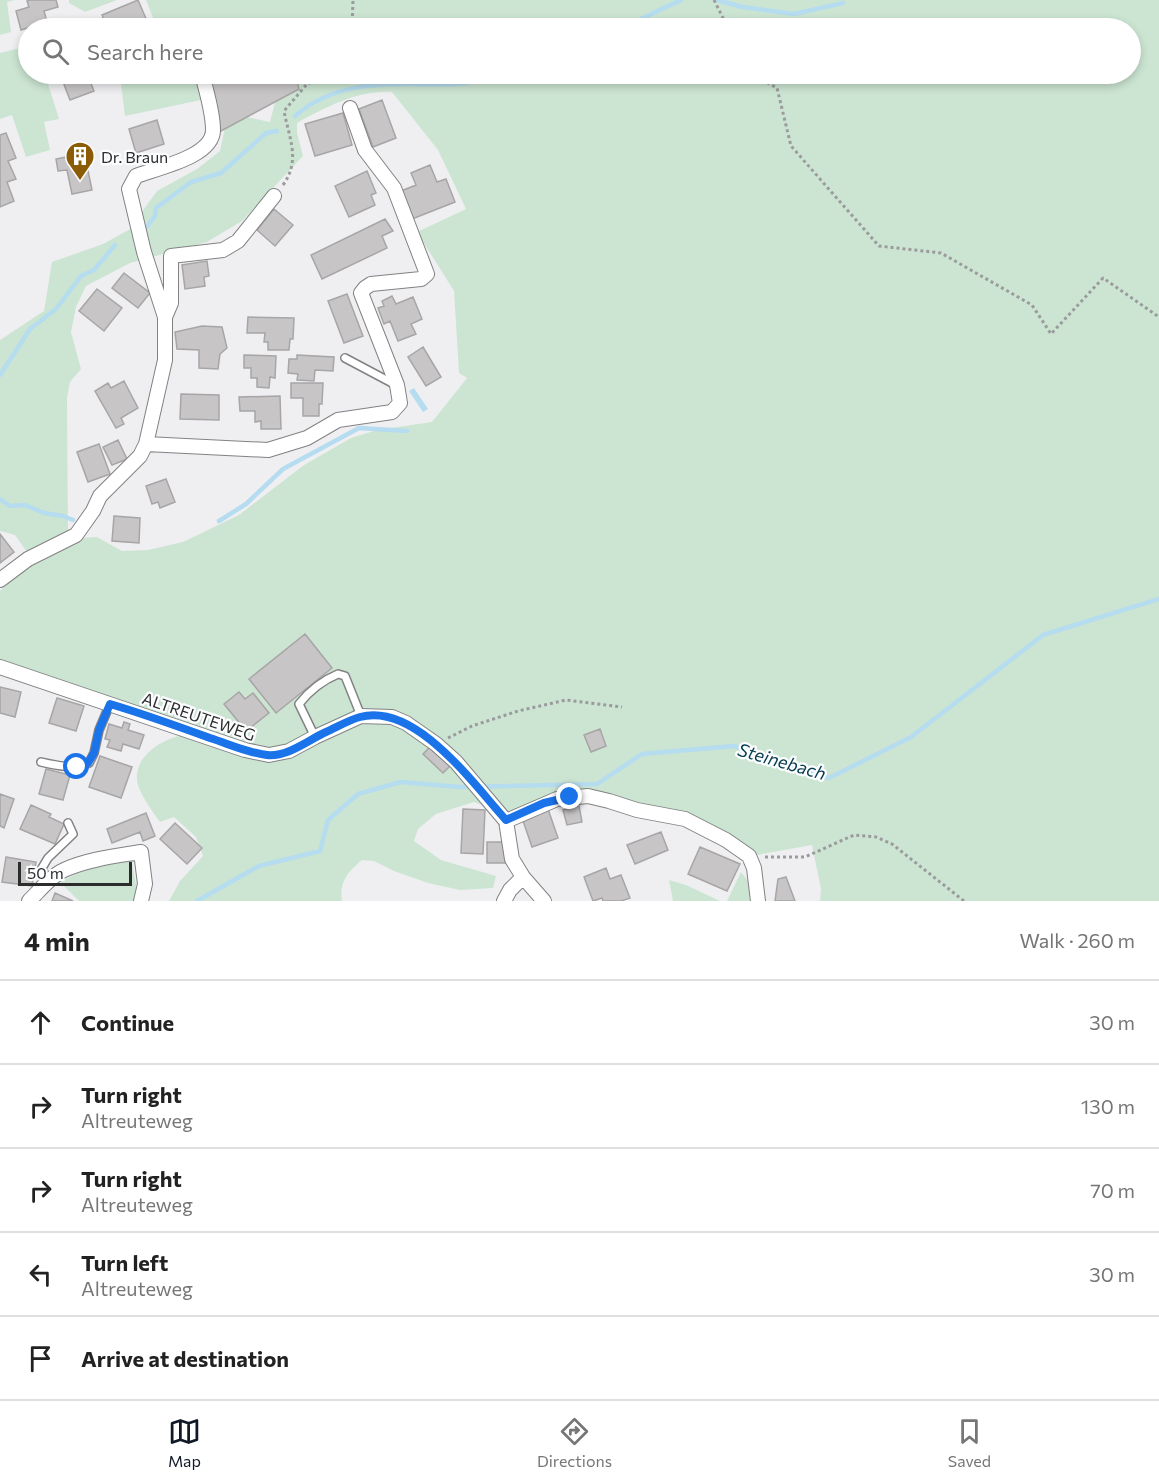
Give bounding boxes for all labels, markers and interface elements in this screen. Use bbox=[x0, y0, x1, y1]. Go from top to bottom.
search box bbox=[18, 18, 1141, 84]
icon: search bbox=[39, 35, 72, 68]
text: Search here bbox=[87, 38, 203, 65]
building icon: Dr. Braun bbox=[64, 140, 96, 182]
place label: Dr. Braun bbox=[101, 147, 168, 166]
street label: ALTREUTEWEG bbox=[140, 688, 258, 744]
water label: Steinebach bbox=[735, 738, 829, 784]
route start bbox=[63, 753, 89, 779]
route end bbox=[556, 783, 582, 809]
scale bar bbox=[18, 859, 132, 886]
text: 50 m bbox=[27, 863, 64, 882]
text: 4 min bbox=[24, 925, 90, 956]
text: Walk · 260 m bbox=[1019, 928, 1135, 952]
icon: ahead bbox=[24, 1006, 57, 1039]
text: Continue bbox=[81, 1009, 174, 1036]
text: 30 m bbox=[1089, 1010, 1135, 1034]
text: Turn right bbox=[81, 1081, 182, 1108]
icon: right bbox=[24, 1090, 57, 1123]
text: 130 m bbox=[1081, 1094, 1135, 1118]
text: Altreuteweg bbox=[81, 1108, 193, 1132]
text: Turn right bbox=[81, 1165, 182, 1192]
icon: right bbox=[24, 1174, 57, 1207]
text: 70 m bbox=[1090, 1178, 1135, 1202]
text: Altreuteweg bbox=[81, 1192, 193, 1216]
text: Turn left bbox=[81, 1249, 168, 1276]
icon: left bbox=[24, 1258, 57, 1291]
text: 30 m bbox=[1089, 1262, 1135, 1286]
text: Altreuteweg bbox=[81, 1276, 193, 1300]
icon: arrive bbox=[24, 1342, 57, 1375]
text: Arrive at destination bbox=[81, 1345, 289, 1372]
tab: Map bbox=[168, 1415, 201, 1470]
tab: Directions bbox=[537, 1415, 612, 1470]
tab: Saved bbox=[948, 1415, 991, 1470]

